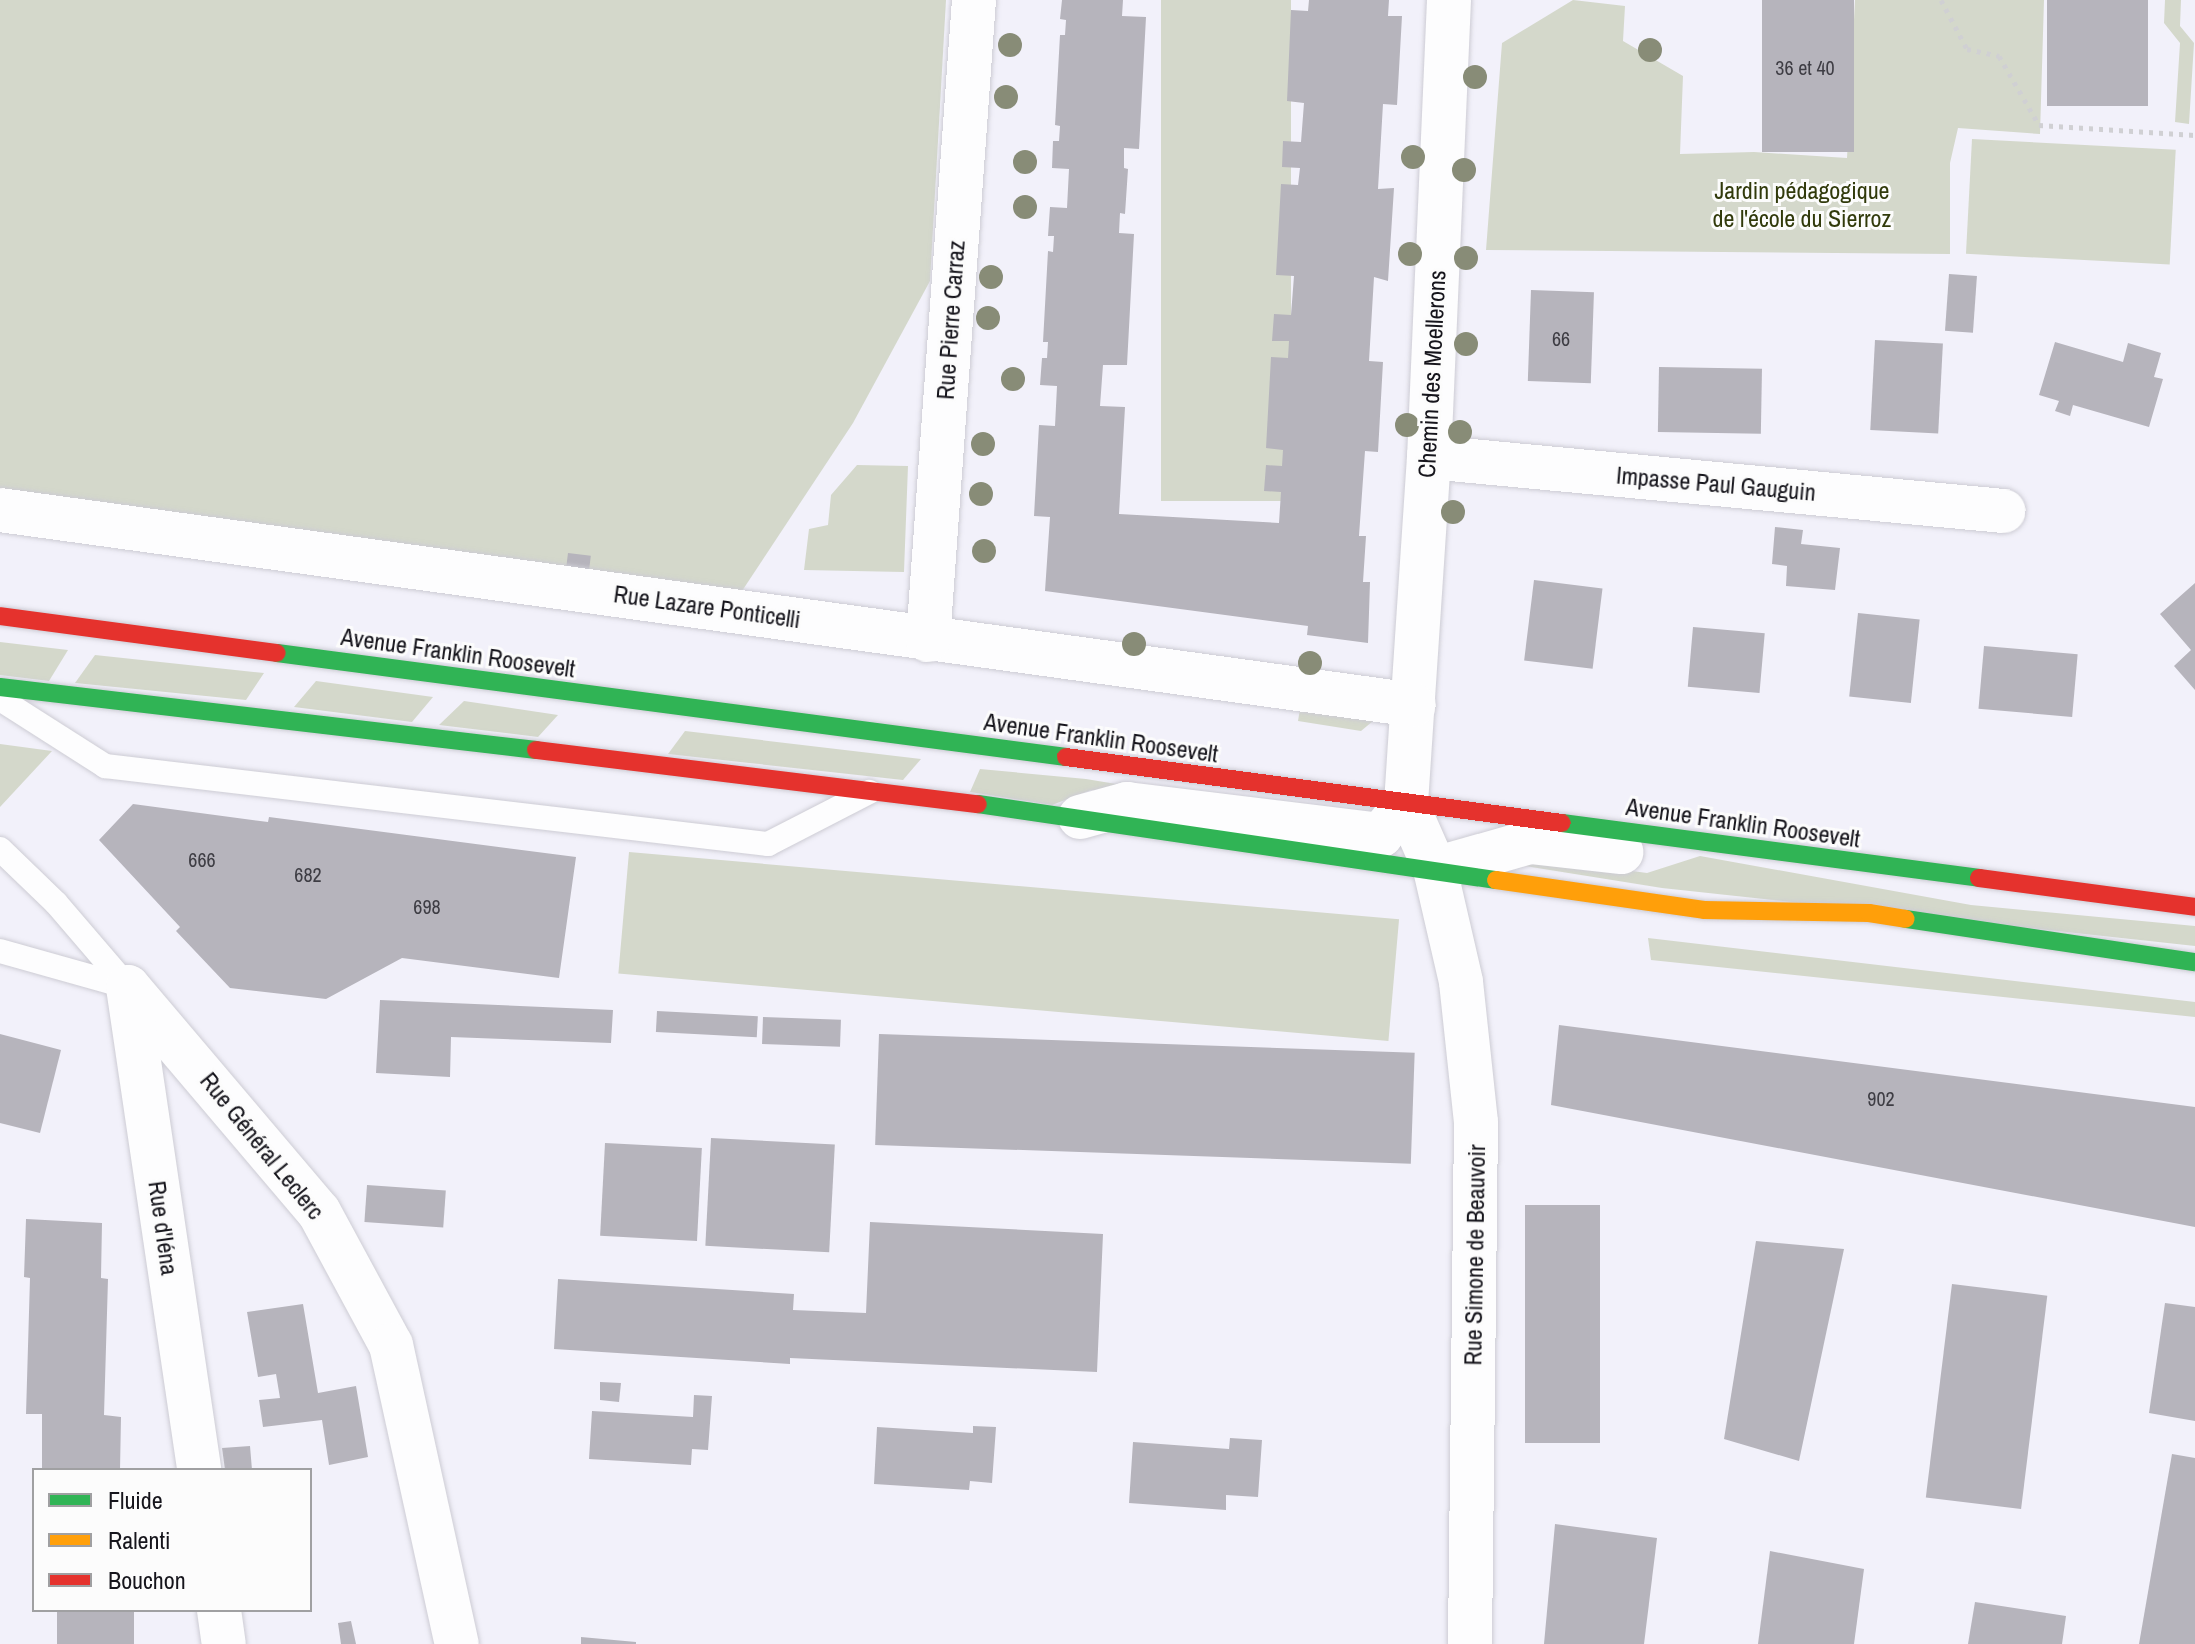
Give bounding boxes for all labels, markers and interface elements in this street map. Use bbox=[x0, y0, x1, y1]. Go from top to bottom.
house number: 36 et 40 bbox=[1775, 55, 1835, 79]
park label: Jardin pédagogique de l'école du Sierroz bbox=[1713, 177, 1891, 233]
street label: Rue Pierre Carraz bbox=[931, 239, 971, 401]
street label: Chemin des Moellerons bbox=[1412, 269, 1452, 479]
house number: 66 bbox=[1552, 326, 1570, 350]
street label: Impasse Paul Gauguin bbox=[1615, 461, 1817, 507]
street label: Rue Lazare Ponticelli bbox=[612, 580, 802, 634]
street label: Avenue Franklin Roosevelt bbox=[339, 622, 577, 684]
street label: Avenue Franklin Roosevelt bbox=[982, 707, 1220, 769]
street label: Avenue Franklin Roosevelt bbox=[1624, 792, 1862, 854]
house number: 666 bbox=[188, 847, 216, 871]
house number: 682 bbox=[294, 862, 322, 886]
house number: 698 bbox=[413, 894, 441, 918]
street label: Rue Général Leclerc bbox=[194, 1067, 330, 1225]
house number: 902 bbox=[1867, 1086, 1895, 1110]
street label: Rue Simone de Beauvoir bbox=[1459, 1144, 1491, 1366]
street label: Rue d'Iéna bbox=[142, 1179, 184, 1277]
legend bbox=[32, 1468, 312, 1612]
text: Fluide bbox=[108, 1484, 163, 1516]
text: Ralenti bbox=[108, 1524, 170, 1556]
text: Bouchon bbox=[108, 1564, 186, 1596]

